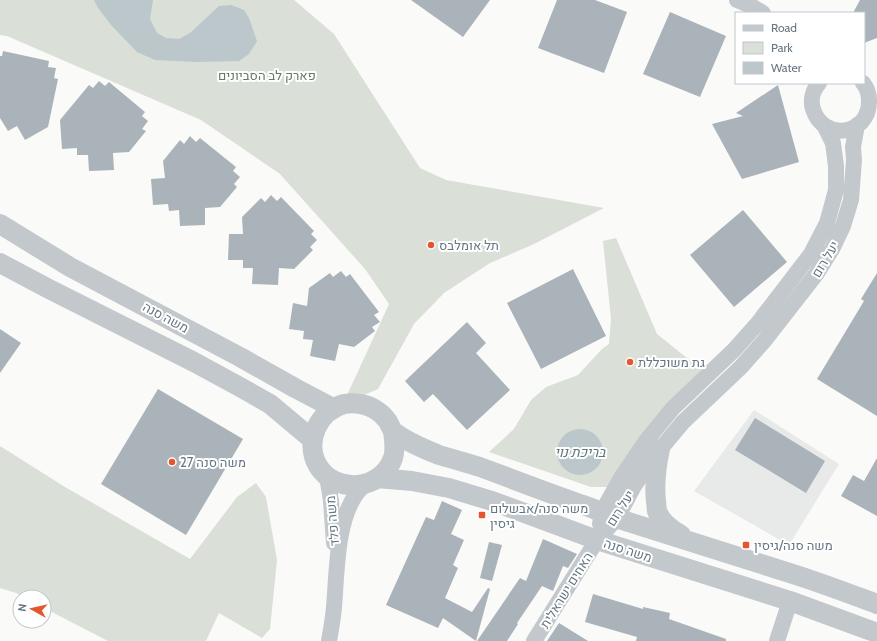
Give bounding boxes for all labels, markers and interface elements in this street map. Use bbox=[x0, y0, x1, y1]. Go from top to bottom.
legend bbox=[735, 12, 865, 84]
text: Road bbox=[771, 20, 797, 35]
text: Park bbox=[771, 40, 793, 55]
text: Water bbox=[771, 60, 802, 75]
park label: פארק לב הסביונים bbox=[218, 67, 316, 83]
place label: תל אומלבס bbox=[439, 237, 499, 253]
street label: יעל רום bbox=[808, 238, 842, 280]
marker: תל אומלבס bbox=[426, 240, 436, 250]
street label: משה סנה bbox=[140, 298, 192, 336]
place label: גת משוכללת bbox=[638, 354, 705, 370]
marker: גת משוכללת bbox=[625, 357, 635, 367]
water label: בריכת נוי bbox=[554, 443, 606, 461]
place label: משה סנה 27 bbox=[180, 454, 246, 470]
marker: משה סנה 27 bbox=[167, 457, 177, 467]
street label: יעל רום bbox=[603, 487, 637, 529]
street label: משה פלד bbox=[322, 495, 342, 547]
place label: משה סנה/אבשלום גיסין bbox=[490, 500, 588, 531]
marker: משה סנה/אבשלום גיסין bbox=[477, 510, 487, 520]
street label: משה סנה bbox=[602, 535, 654, 565]
place label: משה סנה/גיסין bbox=[754, 537, 833, 553]
marker: משה סנה/גיסין bbox=[741, 540, 751, 550]
street label: האחים ישראלית bbox=[536, 549, 596, 631]
north arrow bbox=[12, 589, 52, 629]
text: N bbox=[15, 603, 30, 612]

